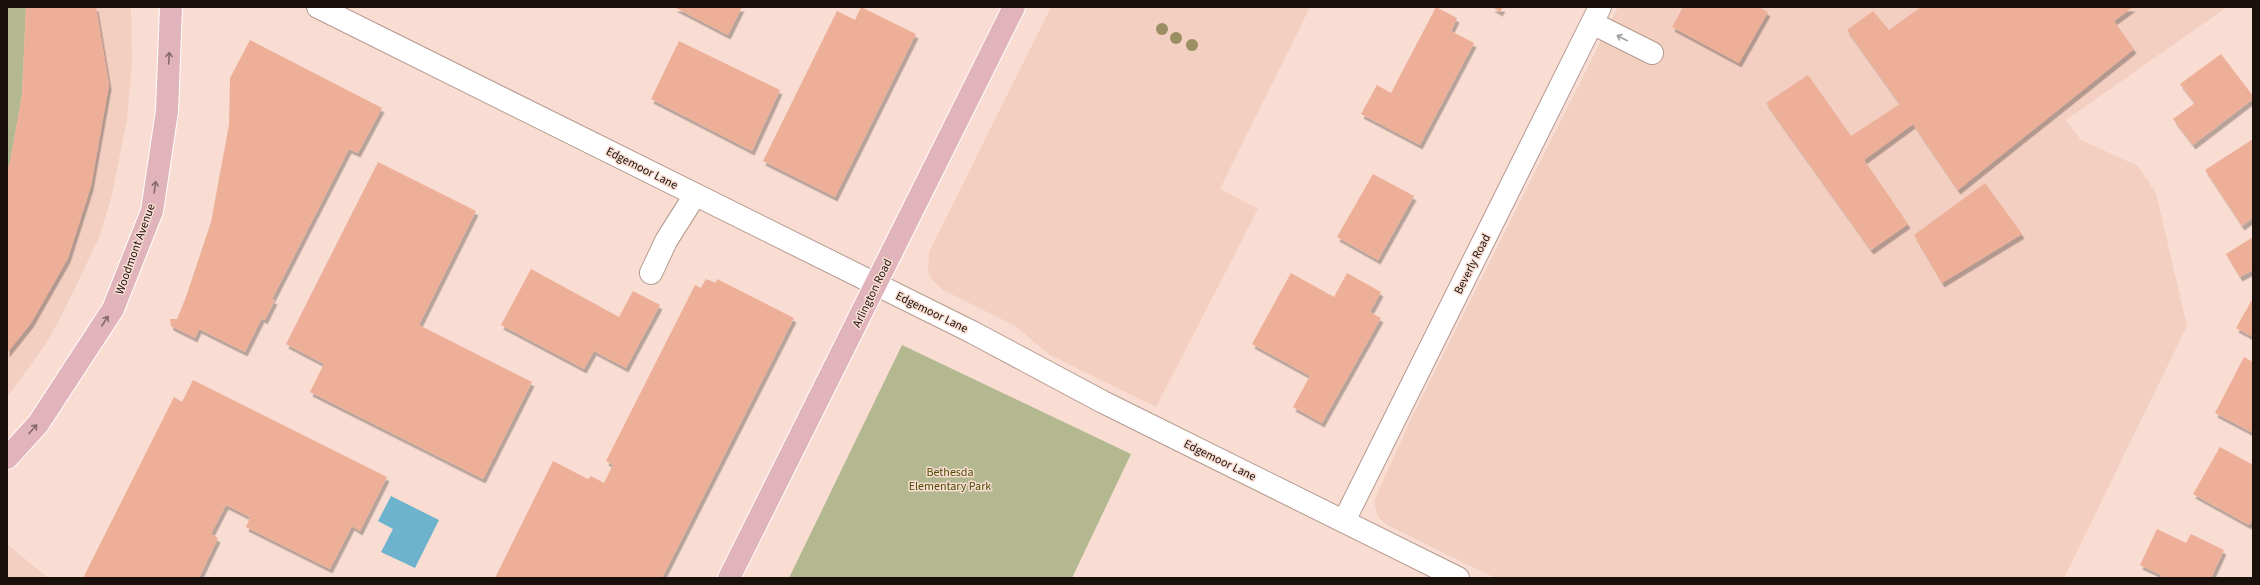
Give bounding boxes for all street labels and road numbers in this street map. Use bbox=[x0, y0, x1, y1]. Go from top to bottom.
street label: Edgemoor Lane bbox=[603, 143, 681, 194]
street label: Woodmont Avenue bbox=[111, 201, 160, 297]
street label: Beverly Road bbox=[1450, 231, 1495, 297]
street label: Arlington Road bbox=[848, 256, 896, 330]
street label: Edgemoor Lane bbox=[893, 288, 971, 337]
street label: Edgemoor Lane bbox=[1181, 436, 1259, 485]

